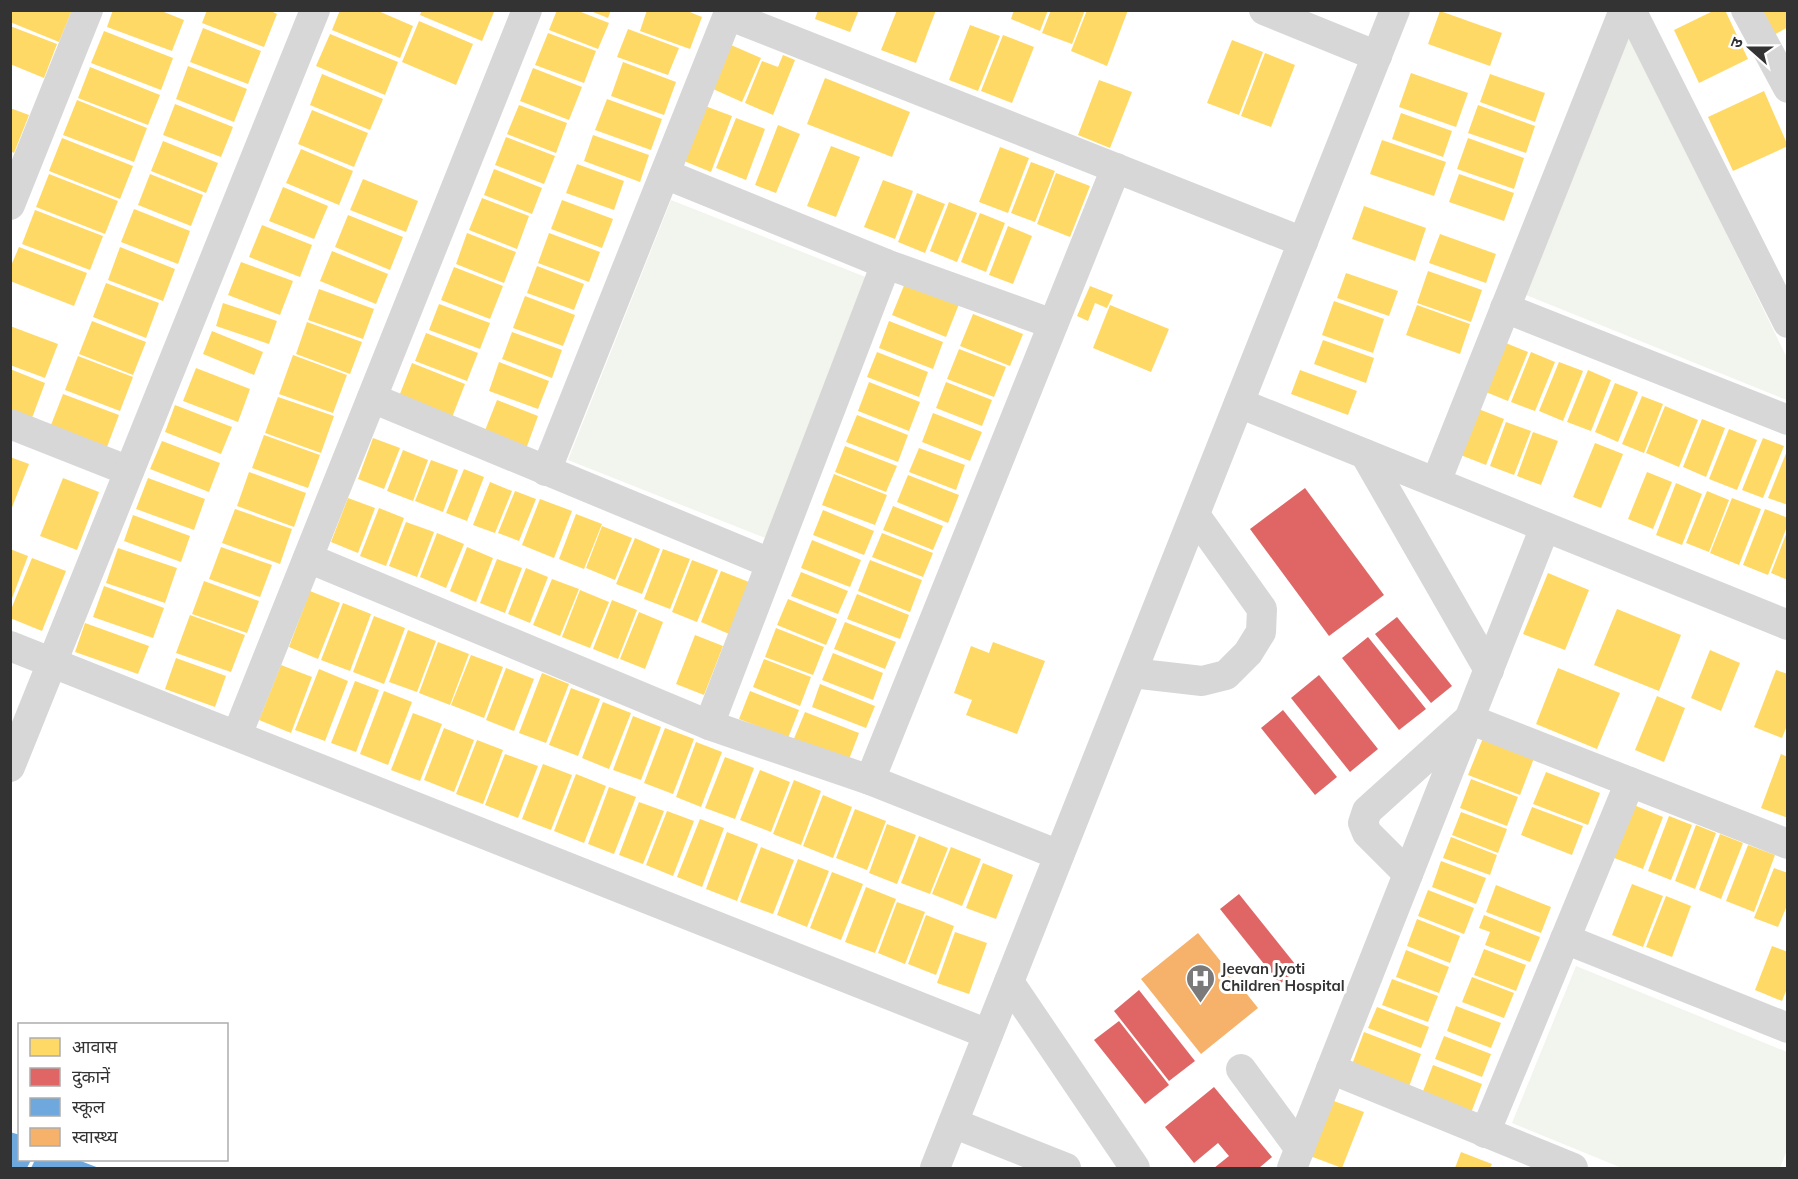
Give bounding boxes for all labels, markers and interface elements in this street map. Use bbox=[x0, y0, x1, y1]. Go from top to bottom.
north arrow bbox=[1720, 18, 1780, 78]
text: उ bbox=[1725, 34, 1747, 51]
place label: Jeevan Jyoti Children Hospital bbox=[1221, 959, 1345, 995]
hospital icon: Jeevan Jyoti Children Hospital bbox=[1184, 962, 1216, 1004]
legend bbox=[18, 1023, 228, 1161]
text: आवास bbox=[72, 1035, 118, 1058]
text: दुकानें bbox=[72, 1065, 111, 1089]
text: स्कूल bbox=[72, 1095, 106, 1119]
text: स्वास्थ्य bbox=[72, 1125, 118, 1148]

